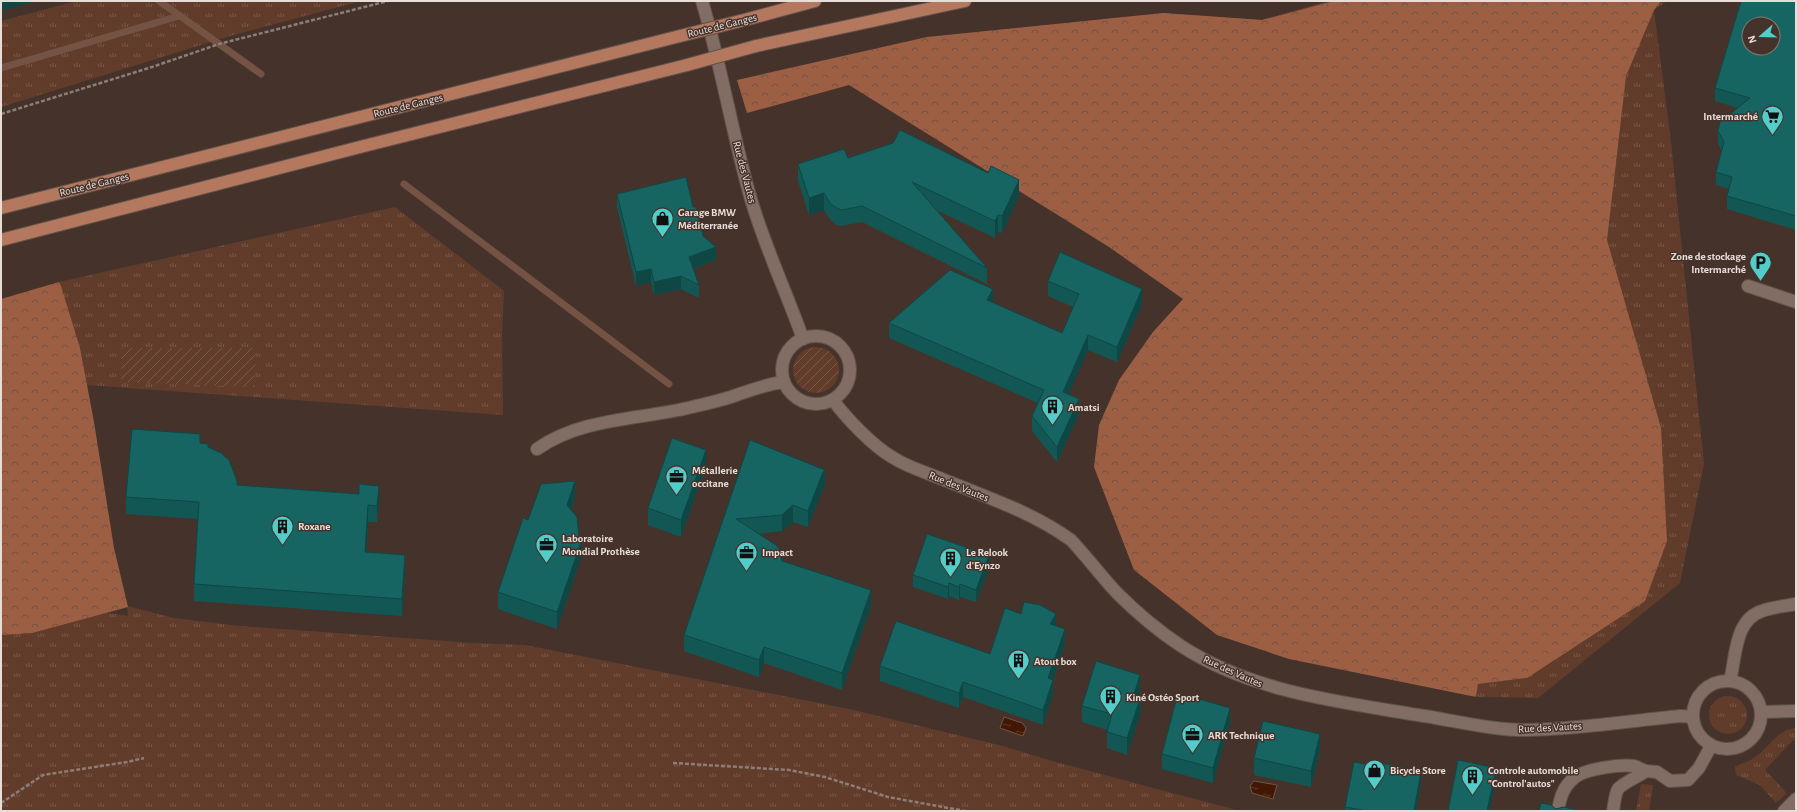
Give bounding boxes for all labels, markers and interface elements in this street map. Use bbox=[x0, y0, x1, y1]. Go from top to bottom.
street label: Route de Ganges bbox=[686, 12, 758, 39]
north arrow bbox=[1741, 16, 1781, 56]
text: N bbox=[1746, 34, 1759, 45]
street label: Route de Ganges bbox=[372, 92, 444, 119]
supermarket icon: Intermarché bbox=[1760, 103, 1786, 136]
place label: Intermarché bbox=[1703, 111, 1758, 122]
street label: Rue des Vautes bbox=[731, 140, 758, 204]
street label: Route de Ganges bbox=[58, 171, 130, 198]
shop icon: Garage BMW Méditerranée bbox=[649, 205, 675, 238]
place label: Garage BMW Méditerranée bbox=[678, 207, 738, 231]
parking icon: Zone de stockage Intermarché bbox=[1748, 249, 1774, 282]
place label: Zone de stockage Intermarché bbox=[1671, 251, 1746, 275]
building icon: Amatsi bbox=[1040, 394, 1066, 427]
place label: Amatsi bbox=[1068, 402, 1100, 413]
office icon: Métallerie occitane bbox=[664, 463, 690, 496]
place label: Métallerie occitane bbox=[692, 465, 738, 489]
street label: Rue des Vautes bbox=[927, 469, 990, 504]
building icon: Roxane bbox=[269, 513, 295, 546]
place label: Roxane bbox=[298, 521, 331, 532]
office icon: Laboratoire Mondial Prothèse bbox=[533, 531, 559, 564]
place label: Laboratoire Mondial Prothèse bbox=[562, 533, 640, 557]
office icon: Impact bbox=[733, 539, 759, 572]
building icon: Le Relook d'Eynzo bbox=[938, 545, 964, 578]
place label: Impact bbox=[762, 547, 793, 558]
place label: Le Relook d'Eynzo bbox=[966, 547, 1009, 571]
building icon: Atout box bbox=[1006, 648, 1032, 681]
street label: Rue des Vautes bbox=[1201, 653, 1264, 689]
place label: Atout box bbox=[1034, 656, 1077, 667]
building icon: Kiné Ostéo Sport bbox=[1098, 684, 1124, 717]
place label: Kiné Ostéo Sport bbox=[1126, 692, 1200, 703]
street label: Rue des Vautes bbox=[1518, 720, 1582, 735]
office icon: ARK Technique bbox=[1180, 722, 1206, 755]
place label: ARK Technique bbox=[1208, 730, 1275, 741]
shop icon: Bicycle Store bbox=[1362, 757, 1388, 790]
building icon: Controle automobile "Control'autos" bbox=[1460, 763, 1486, 796]
place label: Bicycle Store bbox=[1390, 765, 1446, 776]
place label: Controle automobile "Control'autos" bbox=[1488, 765, 1579, 789]

